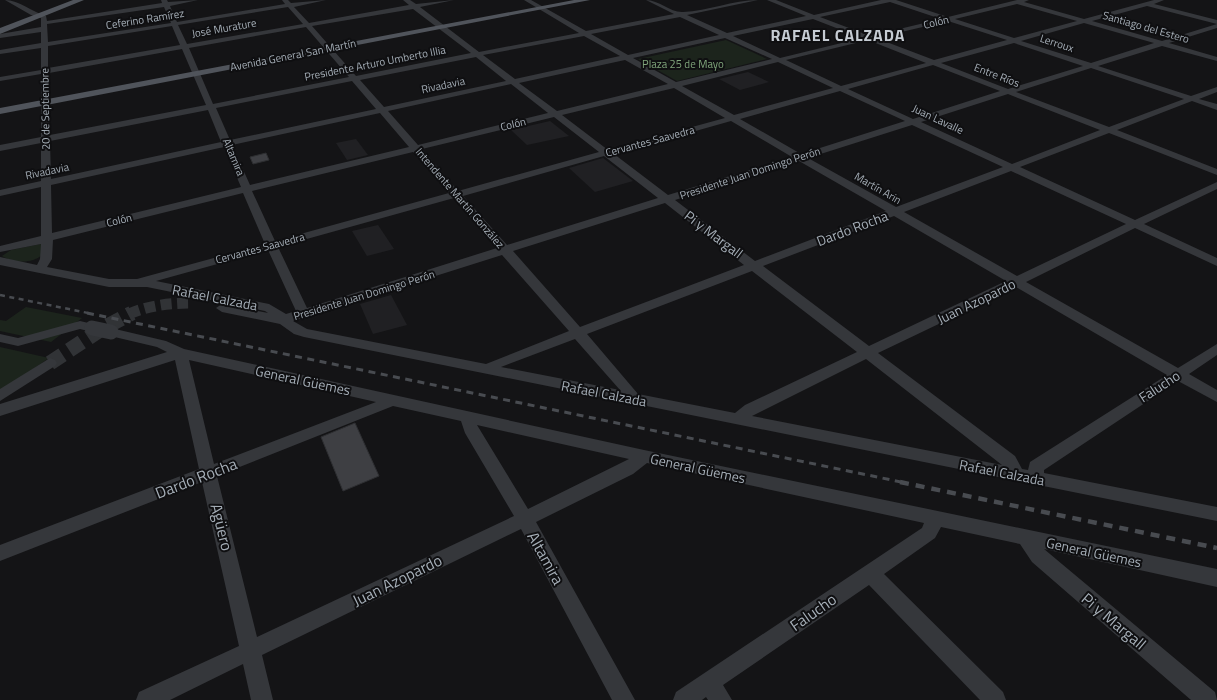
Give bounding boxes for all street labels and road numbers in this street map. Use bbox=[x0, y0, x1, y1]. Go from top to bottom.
street label: Ceferino Ramírez bbox=[105, 5, 185, 33]
street label: Santiago del Estero bbox=[1101, 7, 1191, 47]
street label: Colón bbox=[921, 11, 951, 33]
street label: José Murature bbox=[190, 14, 258, 42]
street label: Lerroux bbox=[1038, 30, 1076, 56]
street label: Avenida General San Martín bbox=[229, 35, 357, 75]
street label: Presidente Arturo Umberto Illia bbox=[303, 41, 447, 85]
street label: Entre Ríos bbox=[972, 59, 1022, 91]
street label: 20 de Septiembre bbox=[36, 67, 54, 150]
street label: Rivadavia bbox=[420, 72, 467, 97]
street label: Juan Lavalle bbox=[910, 100, 967, 138]
street label: Colón bbox=[498, 113, 528, 135]
street label: Cervantes Saavedra bbox=[604, 121, 697, 161]
street label: Altamira bbox=[219, 136, 249, 179]
street label: Presidente Juan Domingo Perón bbox=[678, 143, 822, 203]
street label: Intendente Martín González bbox=[412, 144, 508, 252]
street label: Rivadavia bbox=[24, 158, 71, 183]
street label: Martín Arin bbox=[852, 168, 905, 208]
street label: Pi y Margall bbox=[680, 205, 748, 263]
street label: Dardo Rocha bbox=[813, 205, 891, 251]
street label: Colón bbox=[104, 209, 134, 231]
street label: Cervantes Saavedra bbox=[214, 228, 307, 268]
street label: Presidente Juan Domingo Perón bbox=[291, 266, 437, 324]
street label: Juan Azopardo bbox=[933, 273, 1019, 329]
street label: Rafael Calzada bbox=[171, 278, 259, 316]
street label: General Güemes bbox=[253, 360, 353, 400]
street label: Falucho bbox=[1134, 365, 1184, 407]
street label: Rafael Calzada bbox=[560, 374, 648, 412]
street label: General Güemes bbox=[648, 448, 748, 488]
street label: Dardo Rocha bbox=[152, 451, 240, 505]
street label: Rafael Calzada bbox=[958, 453, 1046, 491]
street label: Agüero bbox=[205, 501, 239, 553]
street label: Altamira bbox=[522, 527, 570, 589]
street label: General Güemes bbox=[1044, 532, 1144, 572]
street label: Juan Azopardo bbox=[348, 548, 446, 612]
street label: Falucho bbox=[785, 587, 841, 637]
street label: Pi y Margall bbox=[1076, 587, 1152, 655]

